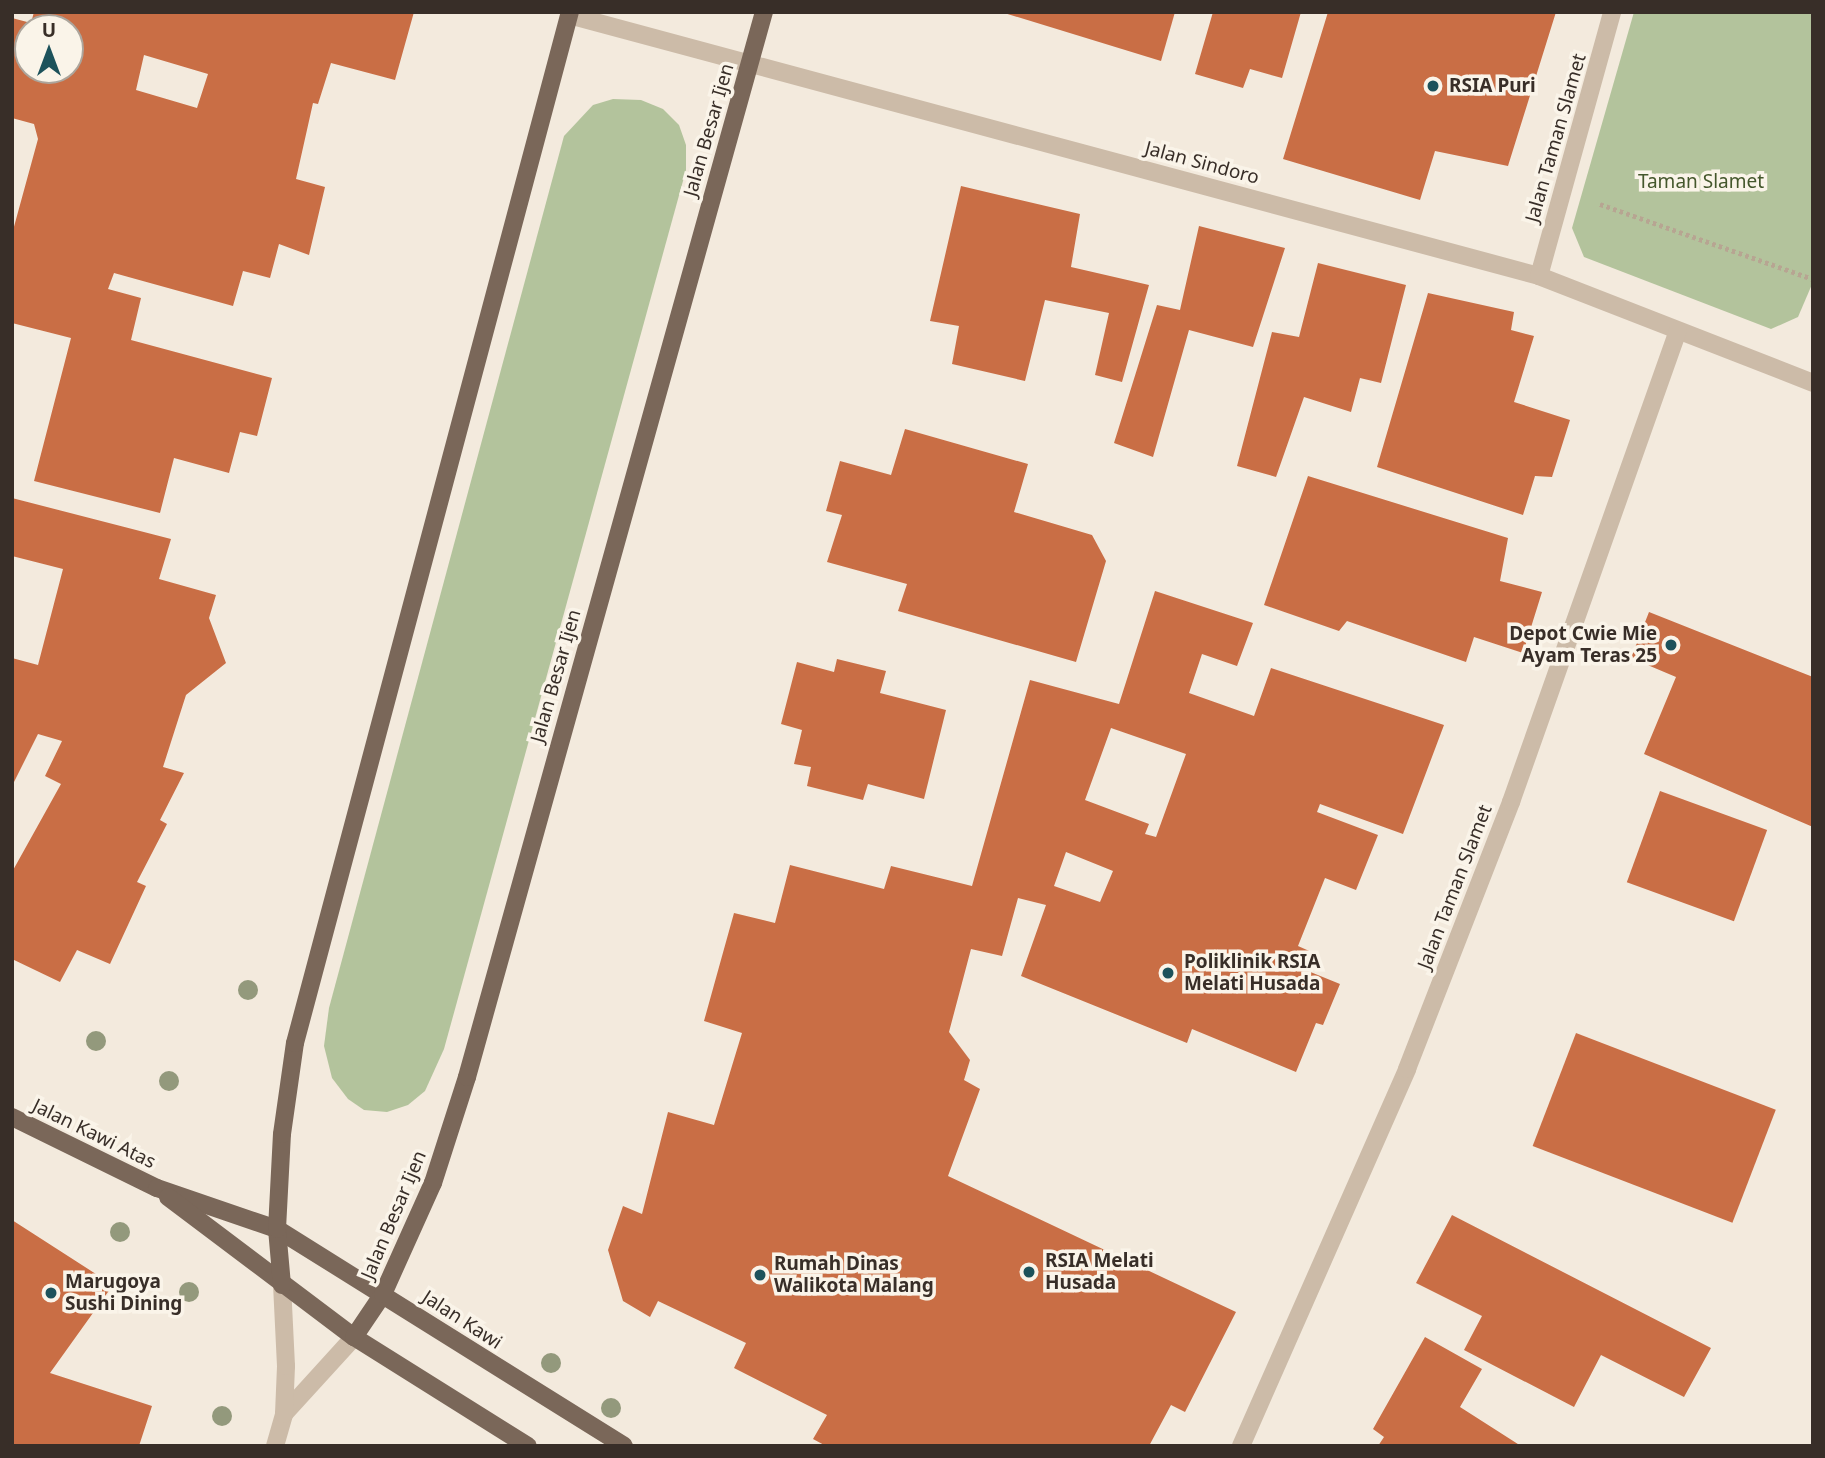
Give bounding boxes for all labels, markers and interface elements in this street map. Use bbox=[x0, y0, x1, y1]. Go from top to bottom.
north arrow bbox=[14, 14, 84, 84]
text: U bbox=[42, 17, 56, 43]
street label: Jalan Taman Slamet bbox=[1521, 51, 1591, 225]
street label: Jalan Besar Ijen bbox=[679, 61, 739, 199]
place label: RSIA Puri bbox=[1449, 75, 1536, 97]
marker: RSIA Puri bbox=[1423, 76, 1443, 96]
street label: Jalan Sindoro bbox=[1142, 137, 1262, 189]
park label: Taman Slamet bbox=[1638, 171, 1764, 193]
street label: Jalan Besar Ijen bbox=[526, 607, 586, 745]
place label: Depot Cwie Mie Ayam Teras 25 bbox=[1509, 623, 1657, 667]
marker: Depot Cwie Mie Ayam Teras 25 bbox=[1663, 637, 1679, 653]
street label: Jalan Taman Slamet bbox=[1413, 802, 1497, 972]
place label: Poliklinik RSIA Melati Husada bbox=[1184, 951, 1320, 995]
marker: Poliklinik RSIA Melati Husada bbox=[1158, 963, 1178, 983]
street label: Jalan Kawi Atas bbox=[29, 1094, 159, 1174]
street label: Jalan Besar Ijen bbox=[357, 1147, 431, 1283]
place label: RSIA Melati Husada bbox=[1045, 1250, 1154, 1294]
place label: Rumah Dinas Walikota Malang bbox=[774, 1253, 934, 1297]
marker: RSIA Melati Husada bbox=[1019, 1262, 1039, 1282]
marker: Rumah Dinas Walikota Malang bbox=[752, 1267, 768, 1283]
place label: Marugoya Sushi Dining bbox=[65, 1271, 182, 1315]
marker: Marugoya Sushi Dining bbox=[43, 1285, 59, 1301]
street label: Jalan Kawi bbox=[418, 1286, 506, 1354]

